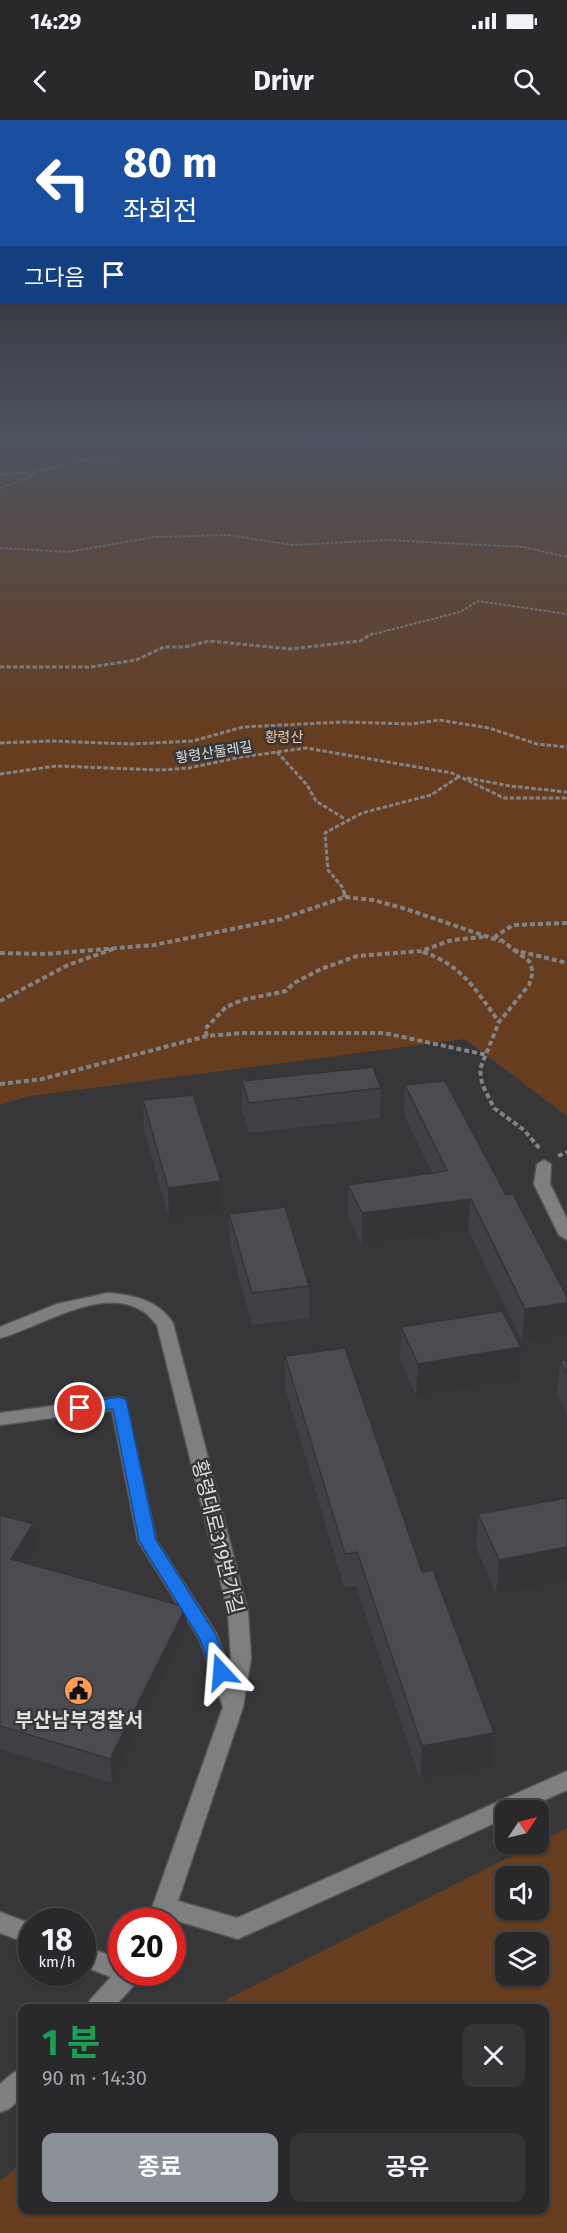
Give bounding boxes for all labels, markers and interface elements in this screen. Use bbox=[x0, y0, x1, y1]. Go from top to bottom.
text: 14:29 bbox=[30, 8, 81, 35]
icon: back bbox=[24, 65, 57, 98]
text: Drivr bbox=[253, 65, 314, 97]
icon: search bbox=[510, 65, 543, 98]
text: 80 m bbox=[123, 138, 217, 188]
icon: left bbox=[24, 144, 102, 222]
text: 좌회전 bbox=[123, 195, 198, 227]
icon: arrive bbox=[97, 258, 130, 291]
text: 그다음 bbox=[24, 264, 85, 291]
park label: 황령산 bbox=[265, 729, 303, 746]
street label: 황령산둘레길 bbox=[175, 738, 254, 767]
pin bbox=[54, 1382, 105, 1433]
icon: arrive bbox=[63, 1391, 96, 1424]
street label: 황령대로319번가길 bbox=[187, 1458, 249, 1616]
position arrow bbox=[189, 1640, 253, 1704]
public building icon: 부산남부경찰서 bbox=[63, 1674, 95, 1706]
place label: 부산남부경찰서 bbox=[15, 1708, 143, 1732]
north arrow bbox=[495, 1800, 549, 1854]
map controls bbox=[495, 1800, 549, 1986]
button: sound bbox=[495, 1866, 549, 1920]
speed limit sign: 20 bbox=[108, 1908, 186, 1986]
text: 18 bbox=[41, 1922, 73, 1958]
button: layers bbox=[495, 1932, 549, 1986]
text: km/h bbox=[38, 1953, 76, 1971]
text: 1 분 bbox=[42, 2021, 100, 2065]
button: close bbox=[462, 2024, 525, 2087]
text: 90 m · 14:30 bbox=[42, 2066, 147, 2090]
button: 종료 bbox=[42, 2133, 278, 2202]
button: 공유 bbox=[290, 2133, 525, 2202]

